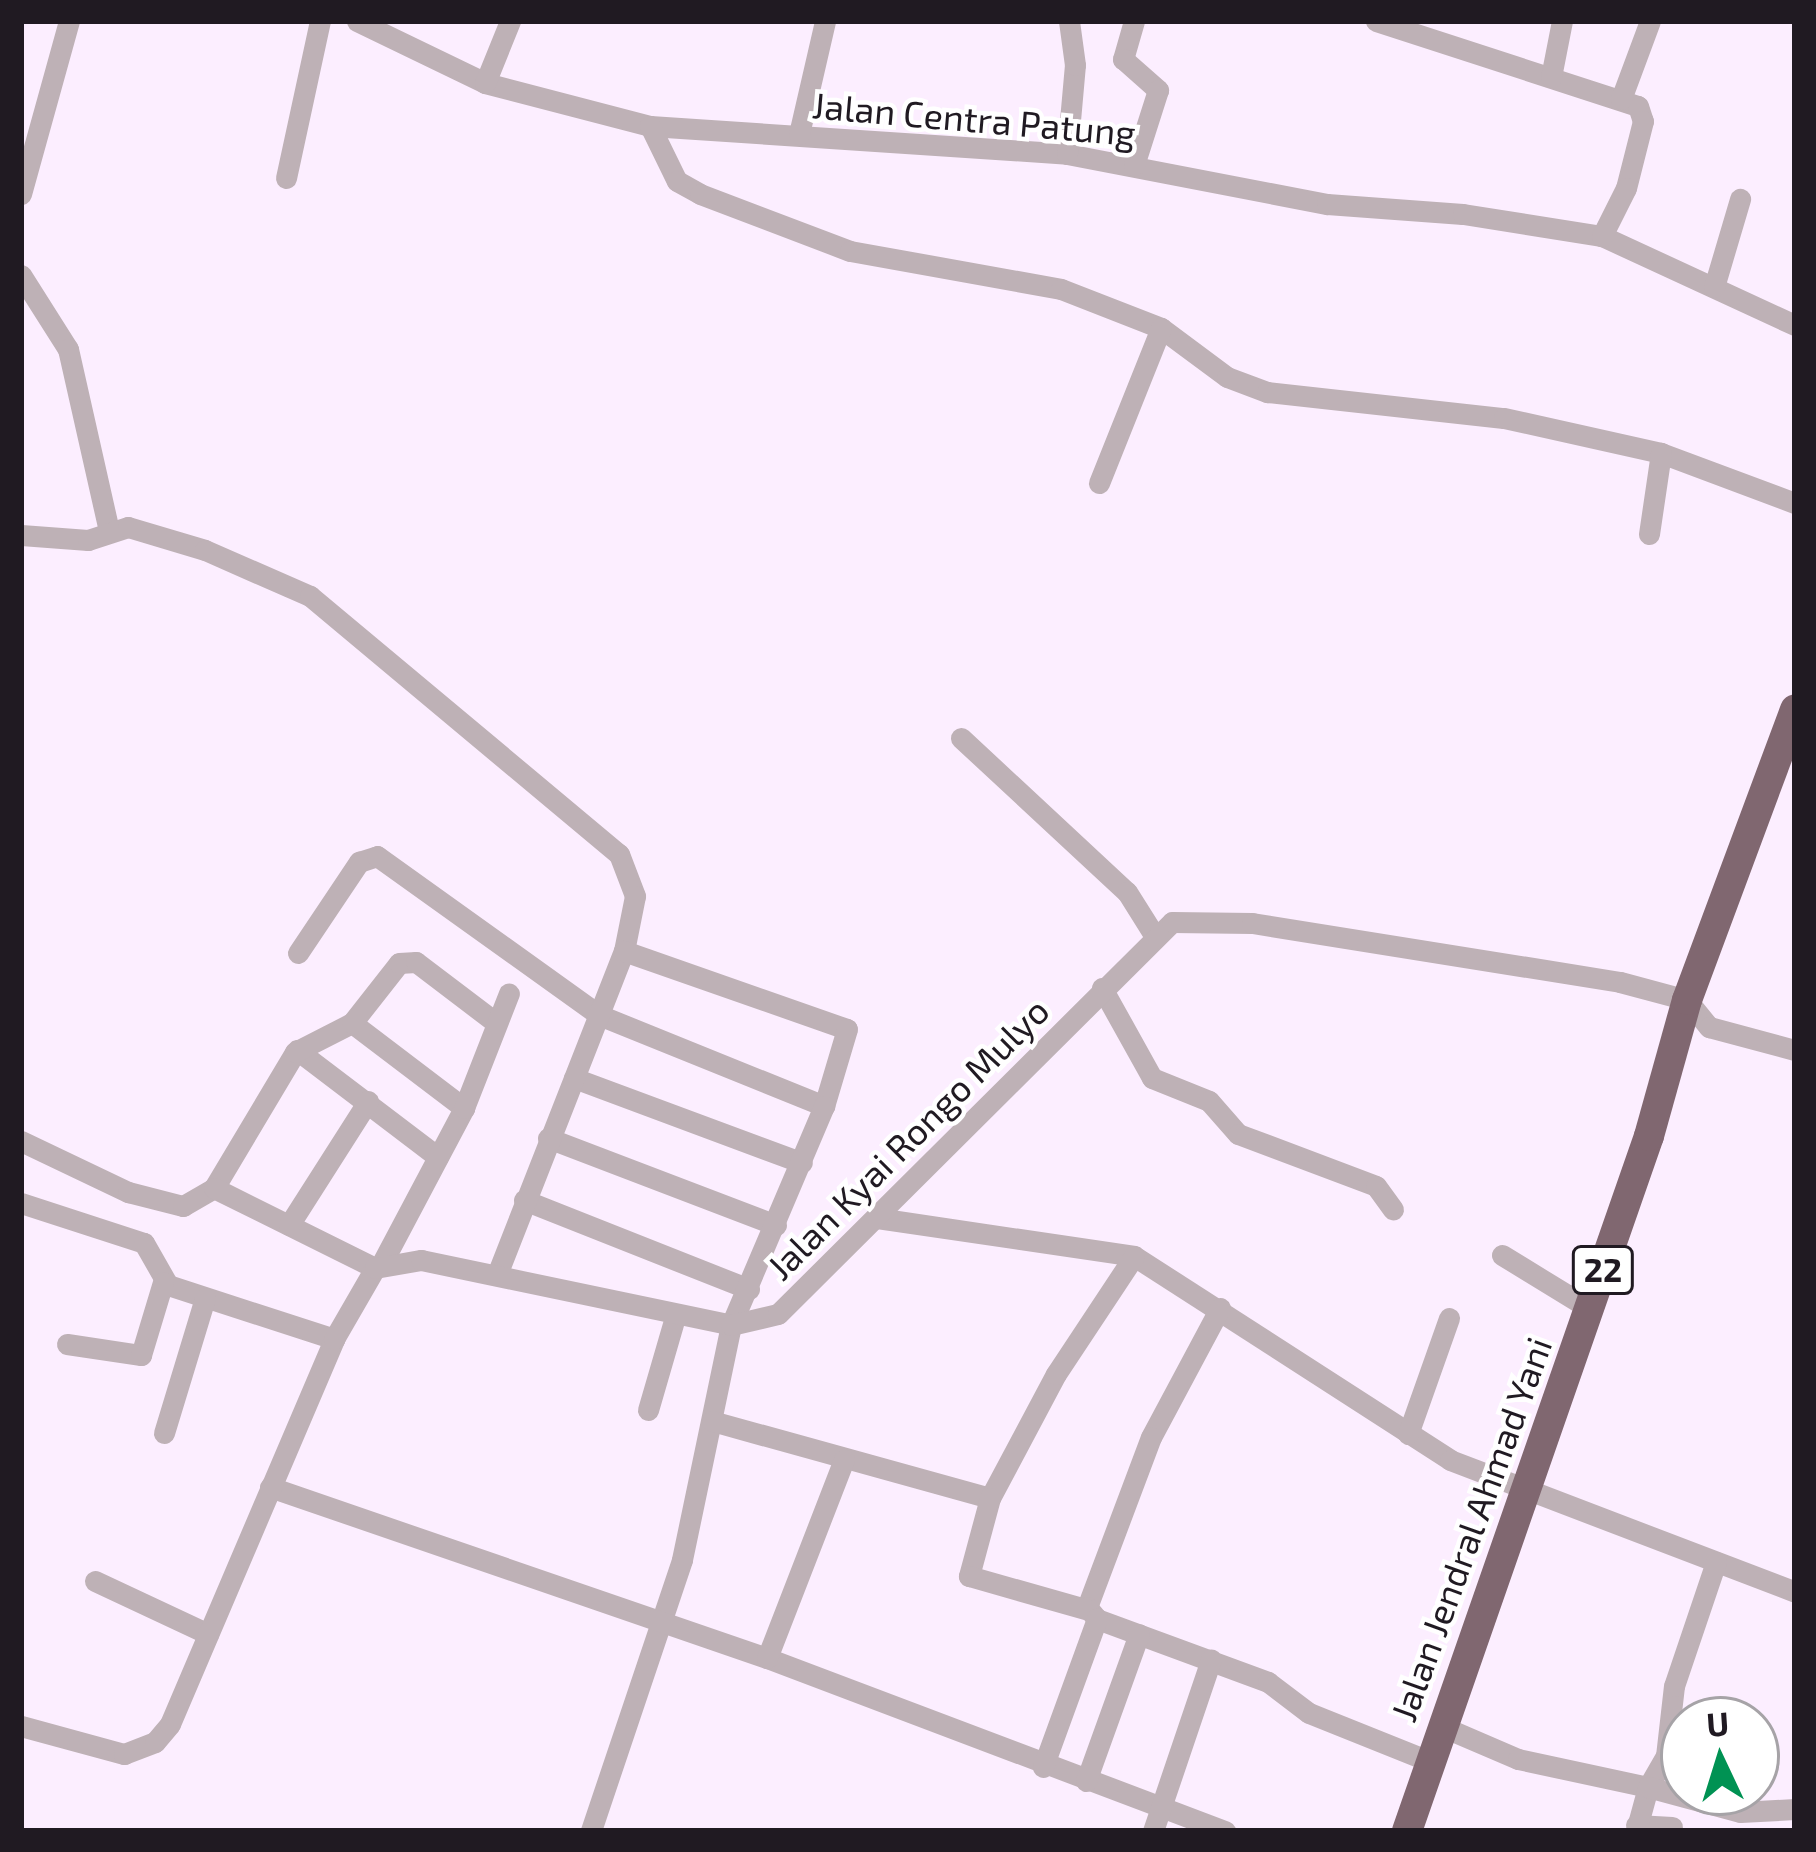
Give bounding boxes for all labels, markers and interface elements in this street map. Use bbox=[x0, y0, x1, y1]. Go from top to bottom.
street label: Jalan Centra Patung bbox=[811, 82, 1137, 154]
street label: Jalan Kyai Rongo Mulyo bbox=[757, 988, 1057, 1288]
road number: 22 bbox=[1570, 1243, 1636, 1297]
street label: Jalan Jendral Ahmad Yani bbox=[1380, 1330, 1560, 1728]
north arrow bbox=[1660, 1696, 1780, 1816]
text: U bbox=[1705, 1702, 1730, 1744]

